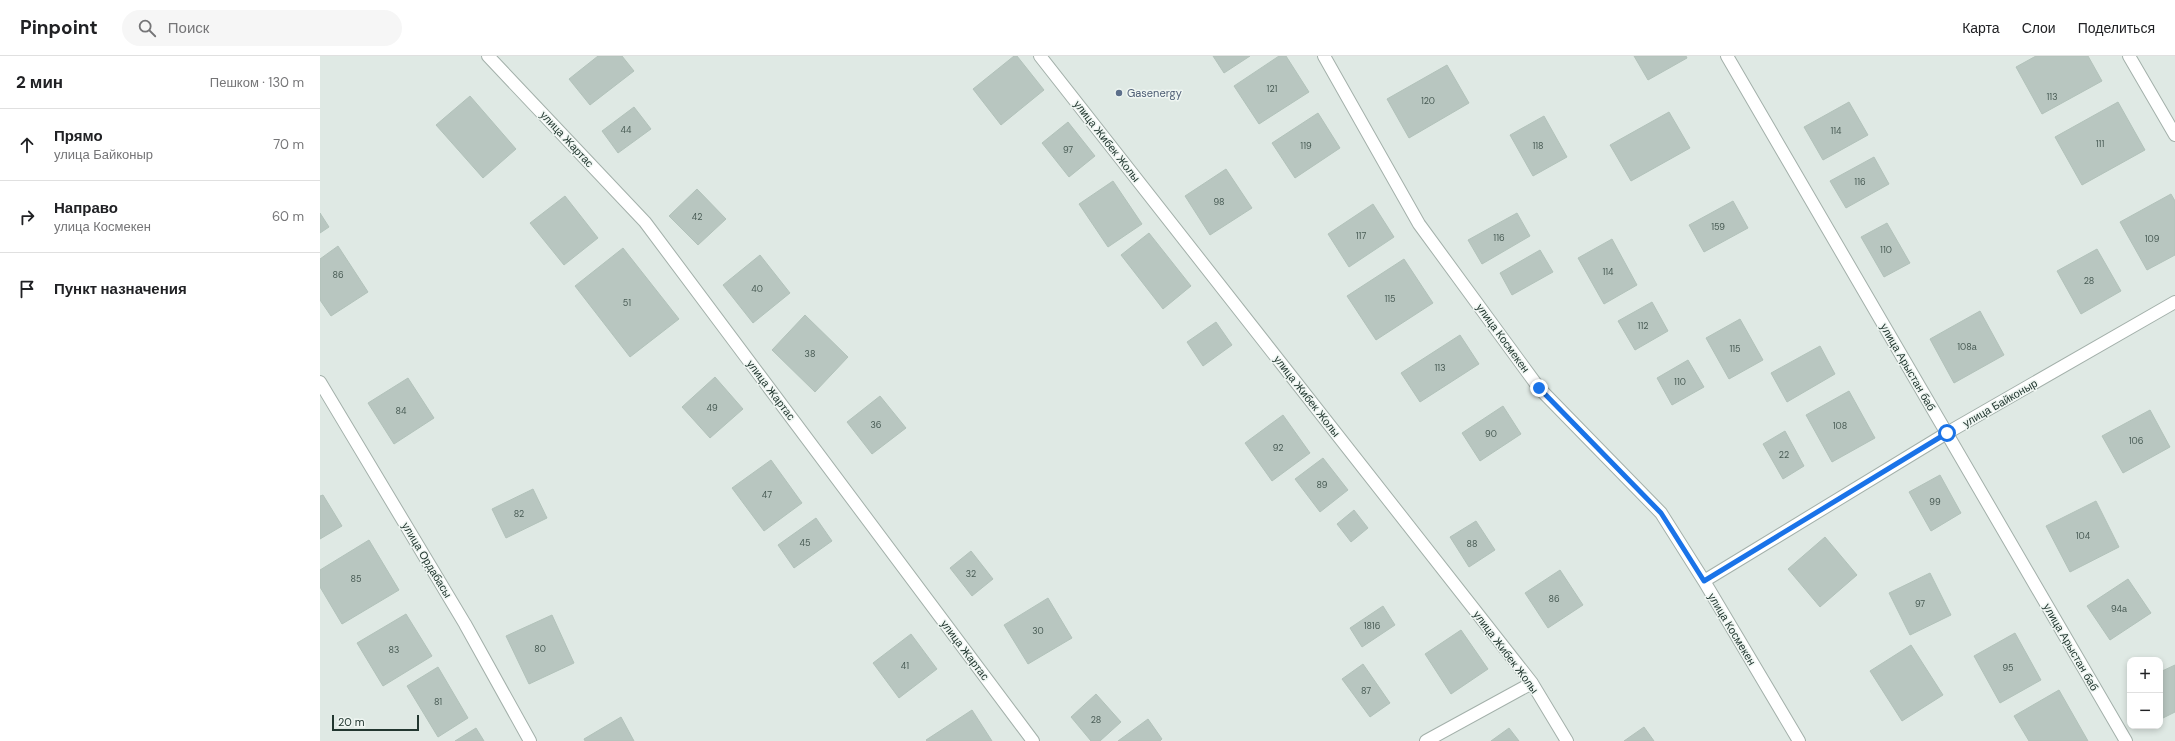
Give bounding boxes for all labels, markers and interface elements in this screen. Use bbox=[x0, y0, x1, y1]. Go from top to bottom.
search box bbox=[122, 10, 402, 46]
text: Pinpoint bbox=[20, 15, 98, 40]
icon: search bbox=[136, 17, 158, 39]
text: Поиск bbox=[168, 18, 209, 38]
text: Карта bbox=[1962, 19, 2000, 37]
text: Слои bbox=[2022, 19, 2056, 37]
text: Поделиться bbox=[2078, 19, 2155, 37]
text: 2 мин bbox=[16, 71, 63, 93]
text: Пешком · 130 m bbox=[210, 74, 304, 91]
house number: 121 bbox=[1267, 83, 1278, 95]
place label: Gasenergy bbox=[1127, 86, 1182, 100]
marker: Gasenergy bbox=[1114, 88, 1124, 98]
house number: 113 bbox=[2047, 91, 2057, 103]
house number: 120 bbox=[1421, 95, 1435, 107]
street label: улица Жибек Жолы bbox=[1071, 97, 1143, 185]
street label: улица Жартас bbox=[537, 108, 597, 170]
house number: 44 bbox=[621, 124, 632, 136]
house number: 114 bbox=[1830, 125, 1842, 137]
text: Прямо bbox=[54, 126, 103, 146]
icon: ahead bbox=[16, 134, 38, 156]
text: 70 m bbox=[273, 136, 304, 153]
house number: 111 bbox=[2096, 138, 2104, 150]
house number: 119 bbox=[1300, 140, 1312, 152]
house number: 118 bbox=[1532, 140, 1544, 152]
house number: 97 bbox=[1063, 144, 1073, 156]
text: улица Байконыр bbox=[54, 146, 153, 163]
house number: 116 bbox=[1854, 176, 1866, 188]
house number: 98 bbox=[1214, 196, 1224, 208]
text: Направо bbox=[54, 198, 118, 218]
icon: right bbox=[16, 206, 38, 228]
text: 60 m bbox=[272, 208, 304, 225]
house number: 42 bbox=[692, 211, 702, 223]
text: улица Космекен bbox=[54, 218, 151, 235]
house number: 159 bbox=[1711, 221, 1725, 233]
house number: 117 bbox=[1356, 230, 1366, 242]
house number: 116 bbox=[1493, 232, 1505, 244]
house number: 109 bbox=[2145, 233, 2160, 245]
house number: 110 bbox=[1880, 244, 1892, 256]
house number: 114 bbox=[1602, 266, 1614, 278]
house number: 86 bbox=[332, 269, 344, 281]
house number: 28 bbox=[2084, 275, 2094, 287]
icon: arrive bbox=[16, 278, 38, 300]
text: Пункт назначения bbox=[54, 279, 187, 299]
house number: 40 bbox=[751, 283, 763, 295]
house number: 115 bbox=[1384, 293, 1396, 305]
house number: 51 bbox=[623, 297, 631, 309]
street label: улица Космекен bbox=[1473, 301, 1533, 375]
house number: 112 bbox=[1638, 320, 1648, 332]
street label: улица Арыстан баб bbox=[1877, 321, 1939, 413]
house number: 108а bbox=[1957, 341, 1977, 353]
house number: 115 bbox=[1729, 343, 1741, 355]
house number: 38 bbox=[805, 348, 815, 360]
street label: улица Жибек Жолы bbox=[1271, 352, 1343, 440]
street label: улица Жартас bbox=[744, 357, 799, 423]
house number: 113 bbox=[1435, 362, 1445, 374]
house number: 110 bbox=[1674, 376, 1686, 388]
street label: улица Байконыр bbox=[1960, 376, 2040, 430]
route end bbox=[1530, 379, 1548, 397]
house number: 49 bbox=[706, 402, 718, 414]
house number: 84 bbox=[396, 405, 407, 417]
house number: 36 bbox=[871, 419, 882, 431]
house number: 108 bbox=[1833, 420, 1847, 432]
route start bbox=[1938, 424, 1956, 442]
house number: 90 bbox=[1485, 428, 1497, 440]
house number: 106 bbox=[2129, 435, 2144, 447]
house number: 92 bbox=[1273, 442, 1283, 454]
house number: 22 bbox=[1779, 449, 1789, 461]
house number: 89 bbox=[1317, 479, 1328, 491]
house number: 47 bbox=[762, 489, 772, 501]
house number: 99 bbox=[1929, 496, 1941, 508]
house number: 82 bbox=[514, 508, 524, 520]
street label: улица Ордабасы bbox=[399, 520, 455, 600]
house number: 104 bbox=[2076, 530, 2091, 542]
house number: 45 bbox=[800, 537, 810, 549]
house number: 88 bbox=[1467, 538, 1477, 550]
house number: 32 bbox=[966, 568, 976, 580]
house number: 85 bbox=[351, 573, 361, 585]
street label: улица Космекен bbox=[1705, 590, 1759, 668]
house number: 86 bbox=[1548, 593, 1560, 605]
house number: 97 bbox=[1915, 598, 1925, 610]
street label: улица Арыстан баб bbox=[2040, 601, 2102, 693]
house number: 94а bbox=[2111, 603, 2127, 615]
street label: улица Жибек Жолы bbox=[1470, 608, 1542, 696]
street label: улица Жартас bbox=[938, 617, 993, 683]
house number: 1816 bbox=[1364, 620, 1381, 632]
house number: 30 bbox=[1032, 625, 1044, 637]
house number: 80 bbox=[534, 643, 546, 655]
house number: 83 bbox=[389, 644, 399, 656]
map controls bbox=[2127, 657, 2163, 729]
button: + bbox=[2127, 657, 2163, 693]
house number: 41 bbox=[901, 660, 909, 672]
house number: 95 bbox=[2002, 662, 2014, 674]
house number: 87 bbox=[1361, 685, 1371, 697]
button: − bbox=[2127, 693, 2163, 729]
house number: 81 bbox=[434, 696, 442, 708]
scale bar bbox=[332, 713, 419, 732]
house number: 28 bbox=[1091, 714, 1101, 726]
text: 20 m bbox=[338, 715, 364, 729]

